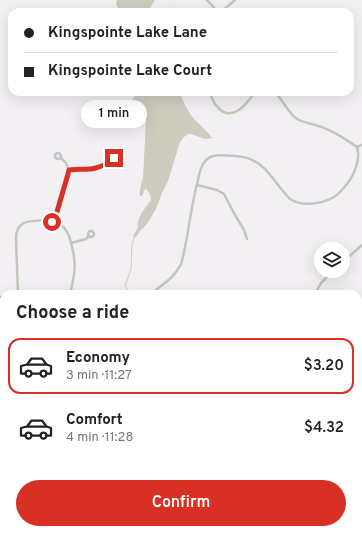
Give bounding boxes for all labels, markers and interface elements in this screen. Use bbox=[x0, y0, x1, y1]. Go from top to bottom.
text: Kingspointe Lake Lane bbox=[48, 24, 207, 43]
text: Kingspointe Lake Court bbox=[48, 62, 212, 81]
callout: 1 min bbox=[81, 100, 147, 128]
text: 1 min bbox=[99, 106, 129, 122]
route end bbox=[105, 149, 123, 167]
route start bbox=[43, 213, 61, 231]
map controls bbox=[314, 242, 350, 278]
button: layers bbox=[314, 242, 350, 278]
text: Choose a ride bbox=[16, 302, 129, 325]
icon: car bbox=[18, 348, 54, 384]
text: Economy bbox=[66, 349, 130, 368]
text: $3.20 bbox=[304, 357, 344, 376]
text: 3 min · 11:27 bbox=[66, 368, 132, 384]
icon: car bbox=[18, 410, 54, 446]
text: Comfort bbox=[66, 411, 123, 430]
text: $4.32 bbox=[304, 419, 344, 438]
text: 4 min · 11:28 bbox=[66, 430, 133, 446]
button: Confirm bbox=[16, 480, 346, 526]

